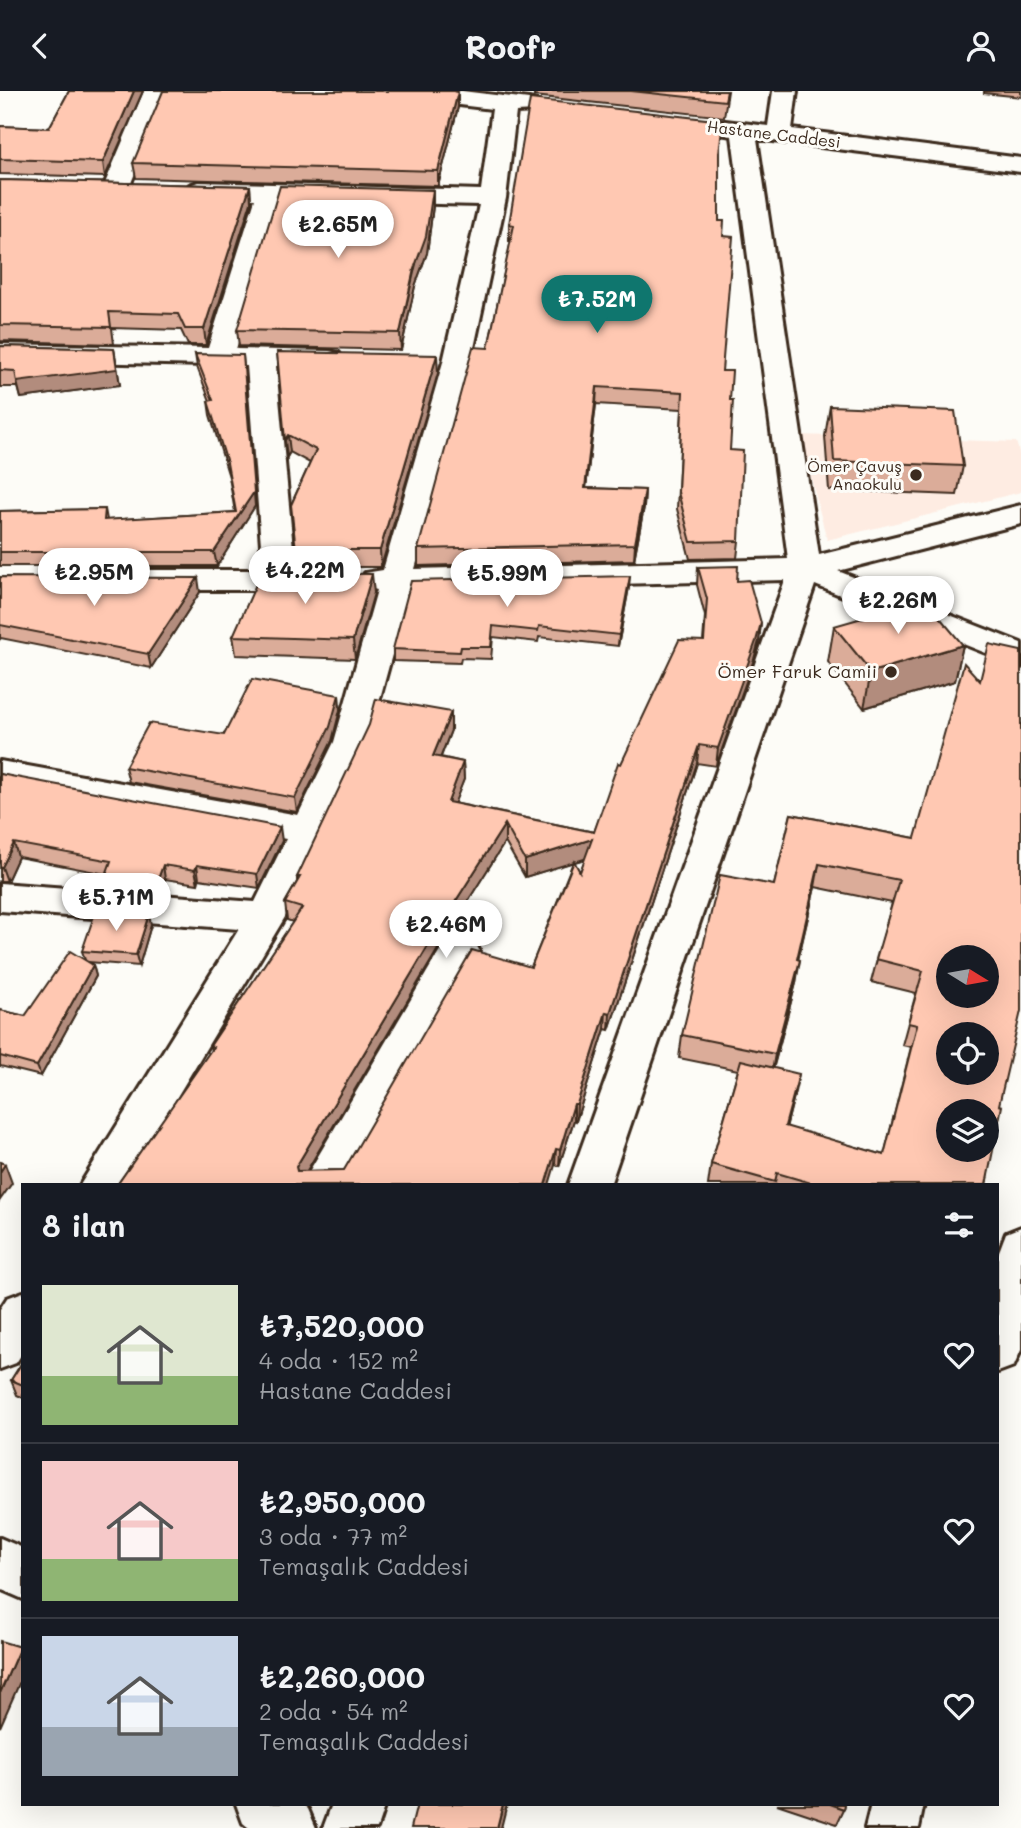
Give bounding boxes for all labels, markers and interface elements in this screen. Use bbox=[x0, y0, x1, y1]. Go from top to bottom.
text: Roofr bbox=[465, 25, 556, 67]
icon: back bbox=[21, 27, 59, 65]
icon: person bbox=[962, 27, 1000, 65]
street label: Hastane Caddesi bbox=[706, 115, 842, 152]
pin: ₺2.65M bbox=[281, 201, 395, 260]
text: ₺2.65M bbox=[298, 208, 378, 238]
pin: ₺7.52M bbox=[540, 275, 654, 335]
text: ₺7.52M bbox=[557, 283, 637, 313]
place label: Ömer Çavuş Anaokulu bbox=[807, 455, 902, 494]
marker: Ömer Çavuş Anaokulu bbox=[908, 467, 924, 483]
pin: ₺4.22M bbox=[248, 547, 362, 606]
pin: ₺2.95M bbox=[37, 549, 151, 608]
pin: ₺5.99M bbox=[450, 549, 564, 609]
text: ₺4.22M bbox=[265, 554, 345, 584]
text: ₺2.95M bbox=[54, 556, 134, 586]
text: ₺5.99M bbox=[466, 557, 548, 587]
pin: ₺2.26M bbox=[841, 577, 955, 636]
text: ₺2.26M bbox=[858, 584, 938, 614]
place label: Ömer Faruk Camii bbox=[718, 659, 877, 683]
marker: Ömer Faruk Camii bbox=[883, 664, 899, 680]
pin: ₺5.71M bbox=[59, 873, 173, 933]
text: ₺5.71M bbox=[78, 881, 154, 911]
pin: ₺2.46M bbox=[389, 901, 503, 960]
text: ₺2.46M bbox=[405, 908, 487, 938]
north arrow bbox=[936, 945, 999, 1008]
map controls bbox=[936, 945, 999, 1162]
button: locate bbox=[936, 1022, 999, 1085]
button: layers bbox=[936, 1099, 999, 1162]
text: 8 ilan bbox=[42, 1205, 125, 1245]
icon: filters bbox=[940, 1206, 978, 1244]
text: ₺7,520,000 bbox=[259, 1305, 424, 1345]
icon: home bbox=[98, 1313, 182, 1397]
icon: heart bbox=[940, 1336, 978, 1374]
text: 4 oda · 152 m² bbox=[259, 1345, 418, 1375]
text: Hastane Caddesi bbox=[259, 1375, 452, 1405]
text: ₺2,950,000 bbox=[259, 1481, 426, 1521]
icon: home bbox=[98, 1489, 182, 1573]
icon: heart bbox=[940, 1512, 978, 1550]
text: 3 oda · 77 m² bbox=[259, 1521, 407, 1551]
text: Temaşalık Caddesi bbox=[259, 1551, 469, 1581]
text: ₺2,260,000 bbox=[259, 1656, 425, 1696]
icon: home bbox=[98, 1664, 182, 1748]
icon: heart bbox=[940, 1687, 978, 1725]
text: 2 oda · 54 m² bbox=[259, 1696, 408, 1726]
text: Temaşalık Caddesi bbox=[259, 1726, 469, 1756]

